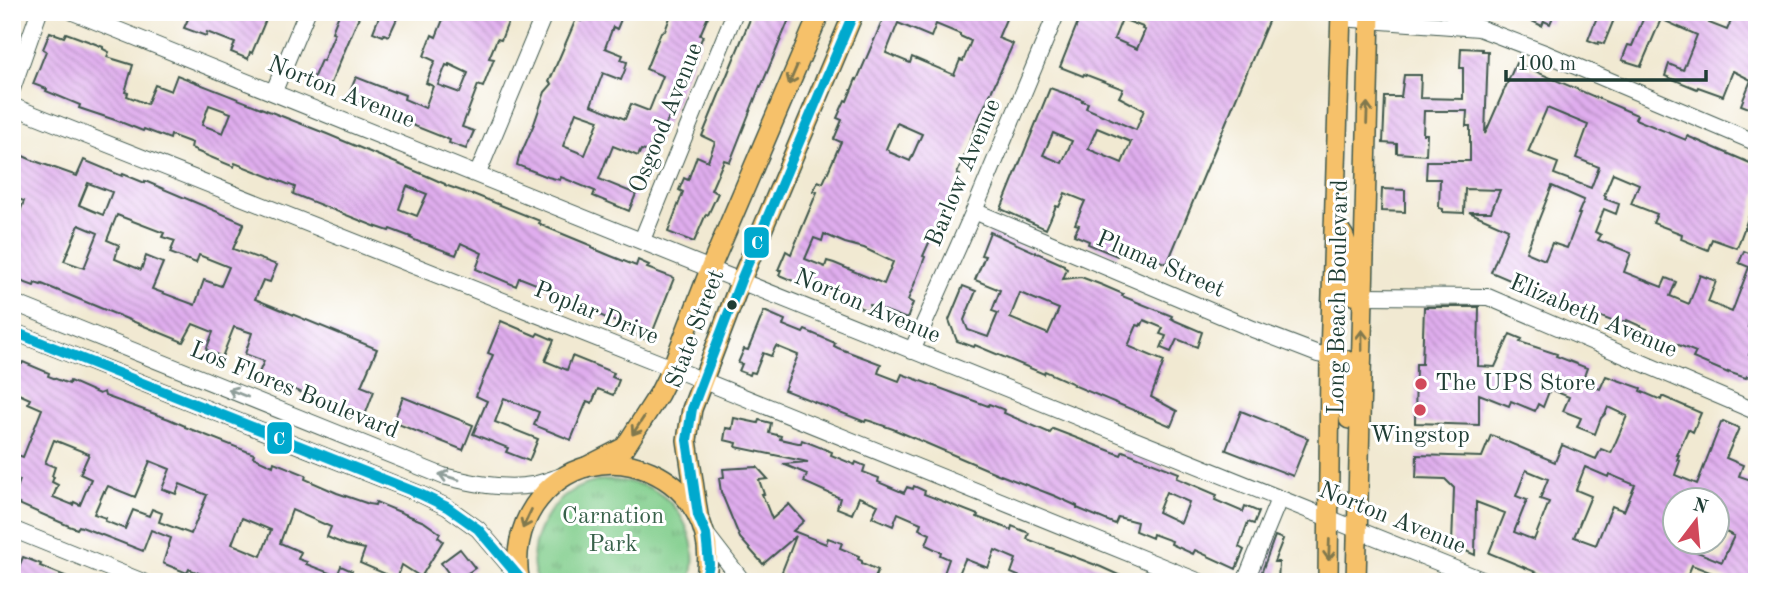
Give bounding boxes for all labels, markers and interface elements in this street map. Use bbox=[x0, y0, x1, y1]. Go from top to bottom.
scale bar bbox=[1506, 38, 1706, 82]
street label: Osgood Avenue bbox=[626, 40, 708, 196]
street label: Norton Avenue bbox=[264, 53, 418, 133]
text: 100 m bbox=[1517, 54, 1576, 75]
one-way arrow bbox=[786, 64, 799, 85]
street label: Barlow Avenue bbox=[922, 96, 1006, 250]
one-way arrow bbox=[1360, 101, 1374, 124]
street label: Long Beach Boulevard bbox=[1325, 179, 1353, 415]
line badge: C bbox=[743, 226, 770, 259]
street label: Pluma Street bbox=[1092, 227, 1228, 303]
text: C bbox=[751, 235, 763, 254]
street label: Norton Avenue bbox=[790, 265, 944, 349]
street label: State Street bbox=[662, 266, 730, 392]
street label: Elizabeth Avenue bbox=[1506, 271, 1680, 363]
street label: Poplar Drive bbox=[530, 278, 662, 350]
unlabelled marker bbox=[725, 298, 739, 312]
one-way arrow bbox=[1355, 329, 1369, 352]
street label: Los Flores Boulevard bbox=[186, 338, 402, 444]
place label: The UPS Store bbox=[1435, 372, 1596, 396]
marker: The UPS Store bbox=[1413, 376, 1429, 392]
one-way arrow bbox=[227, 386, 249, 399]
marker: Wingstop bbox=[1412, 402, 1428, 418]
one-way arrow bbox=[631, 416, 645, 436]
line badge: C bbox=[266, 421, 293, 455]
place label: Wingstop bbox=[1370, 424, 1470, 448]
text: C bbox=[273, 431, 285, 450]
one-way arrow bbox=[438, 470, 461, 483]
street label: Norton Avenue bbox=[1315, 479, 1469, 559]
north arrow bbox=[1660, 486, 1730, 556]
text: N bbox=[1690, 496, 1710, 518]
park label: Carnation Park bbox=[562, 505, 664, 557]
one-way arrow bbox=[520, 508, 534, 529]
one-way arrow bbox=[1322, 539, 1335, 562]

